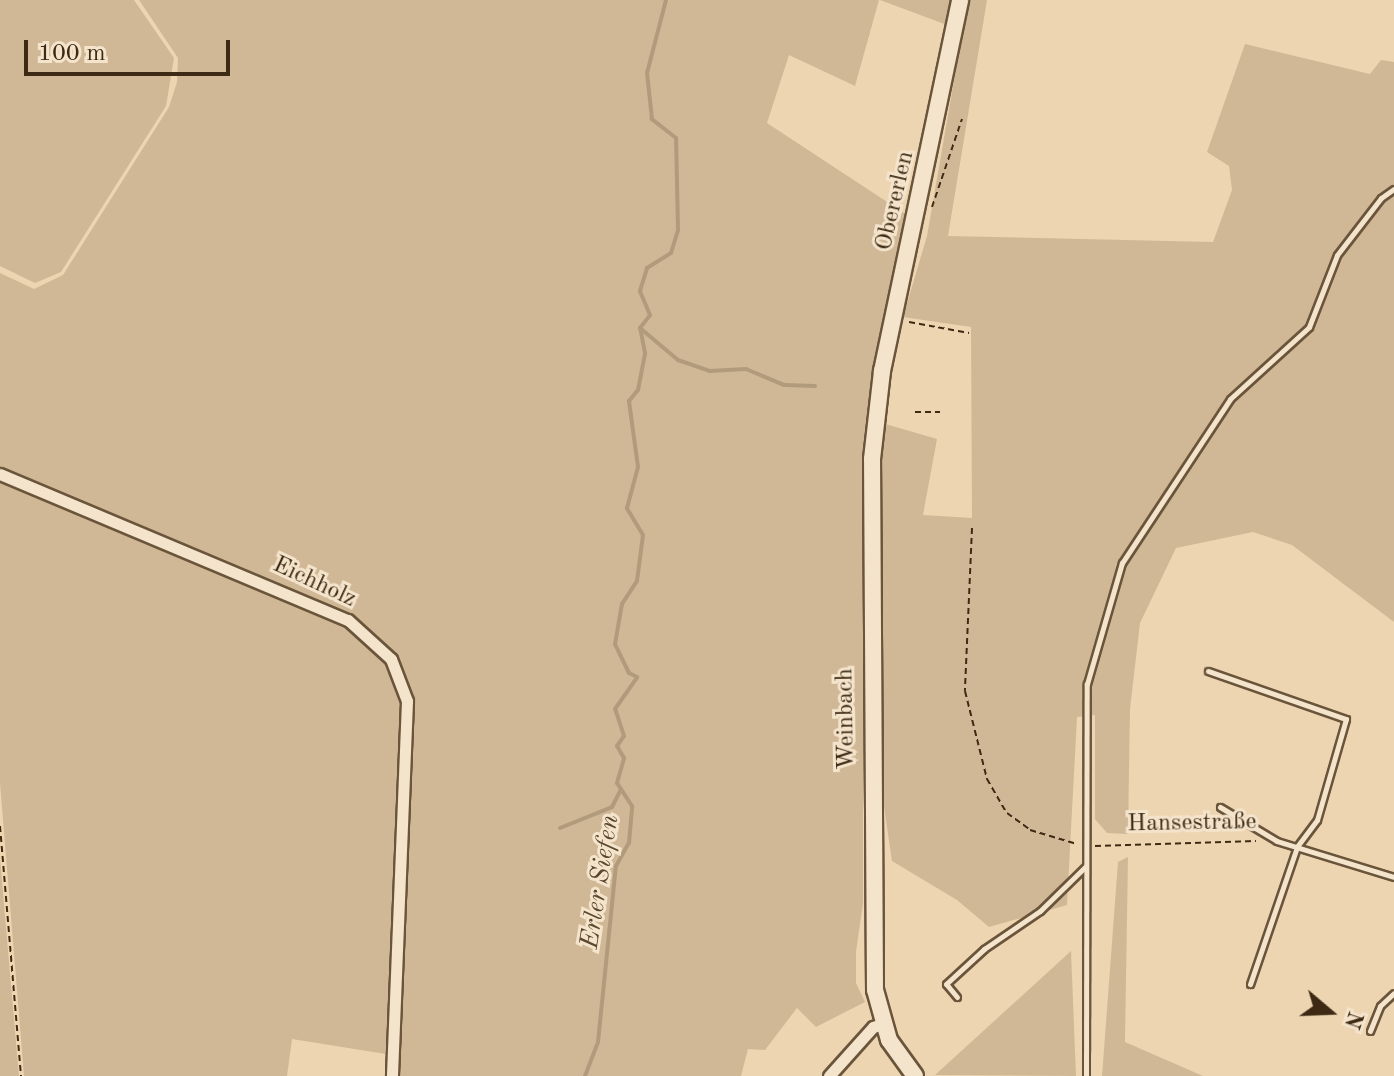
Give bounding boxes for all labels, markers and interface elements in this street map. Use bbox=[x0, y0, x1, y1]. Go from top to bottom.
scale bar bbox=[28, 24, 234, 74]
text: 100 m bbox=[38, 42, 106, 66]
street label: Obererlen bbox=[871, 148, 921, 254]
street label: Eichholz bbox=[268, 551, 360, 615]
street label: Weinbach bbox=[832, 668, 862, 770]
street label: Hansestraße bbox=[1127, 808, 1257, 840]
water label: Erler Siefen bbox=[575, 813, 627, 951]
north arrow bbox=[1290, 972, 1370, 1052]
text: N bbox=[1340, 1008, 1366, 1031]

